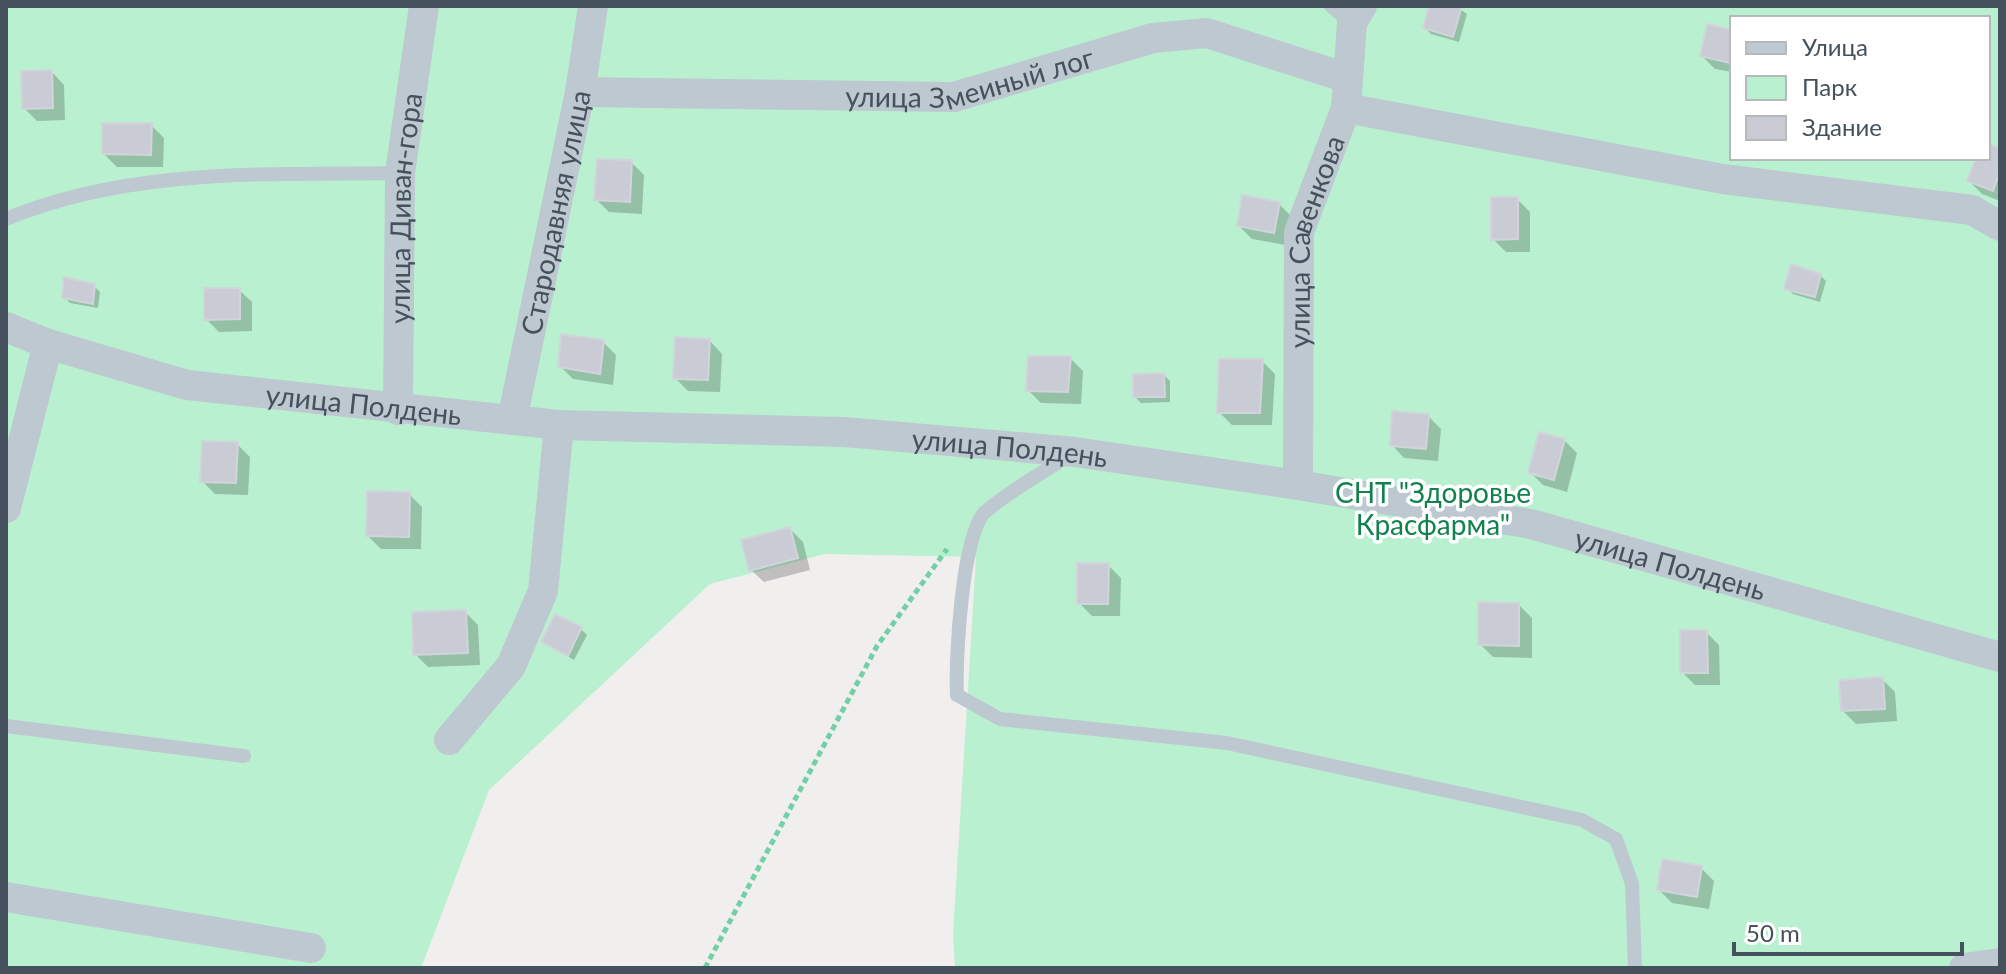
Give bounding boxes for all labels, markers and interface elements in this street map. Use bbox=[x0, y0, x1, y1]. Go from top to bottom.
legend bbox=[1730, 16, 1990, 160]
text: Улица bbox=[1802, 32, 1868, 61]
street label: улица Змеиный лог bbox=[845, 39, 1098, 116]
text: Парк bbox=[1802, 72, 1858, 101]
street label: Стародавняя улица bbox=[513, 87, 597, 338]
street label: улица Диван-гора bbox=[382, 90, 428, 324]
text: Здание bbox=[1802, 112, 1882, 141]
street label: улица Савенкова bbox=[1282, 130, 1351, 348]
street label: улица Полдень bbox=[264, 377, 463, 431]
street label: улица Полдень bbox=[910, 421, 1110, 474]
park label: СНТ "Здоровье Красфарма" bbox=[1335, 475, 1531, 541]
street label: улица Полдень bbox=[1571, 520, 1770, 607]
scale bar bbox=[1734, 906, 1962, 956]
text: 50 m bbox=[1746, 918, 1800, 947]

